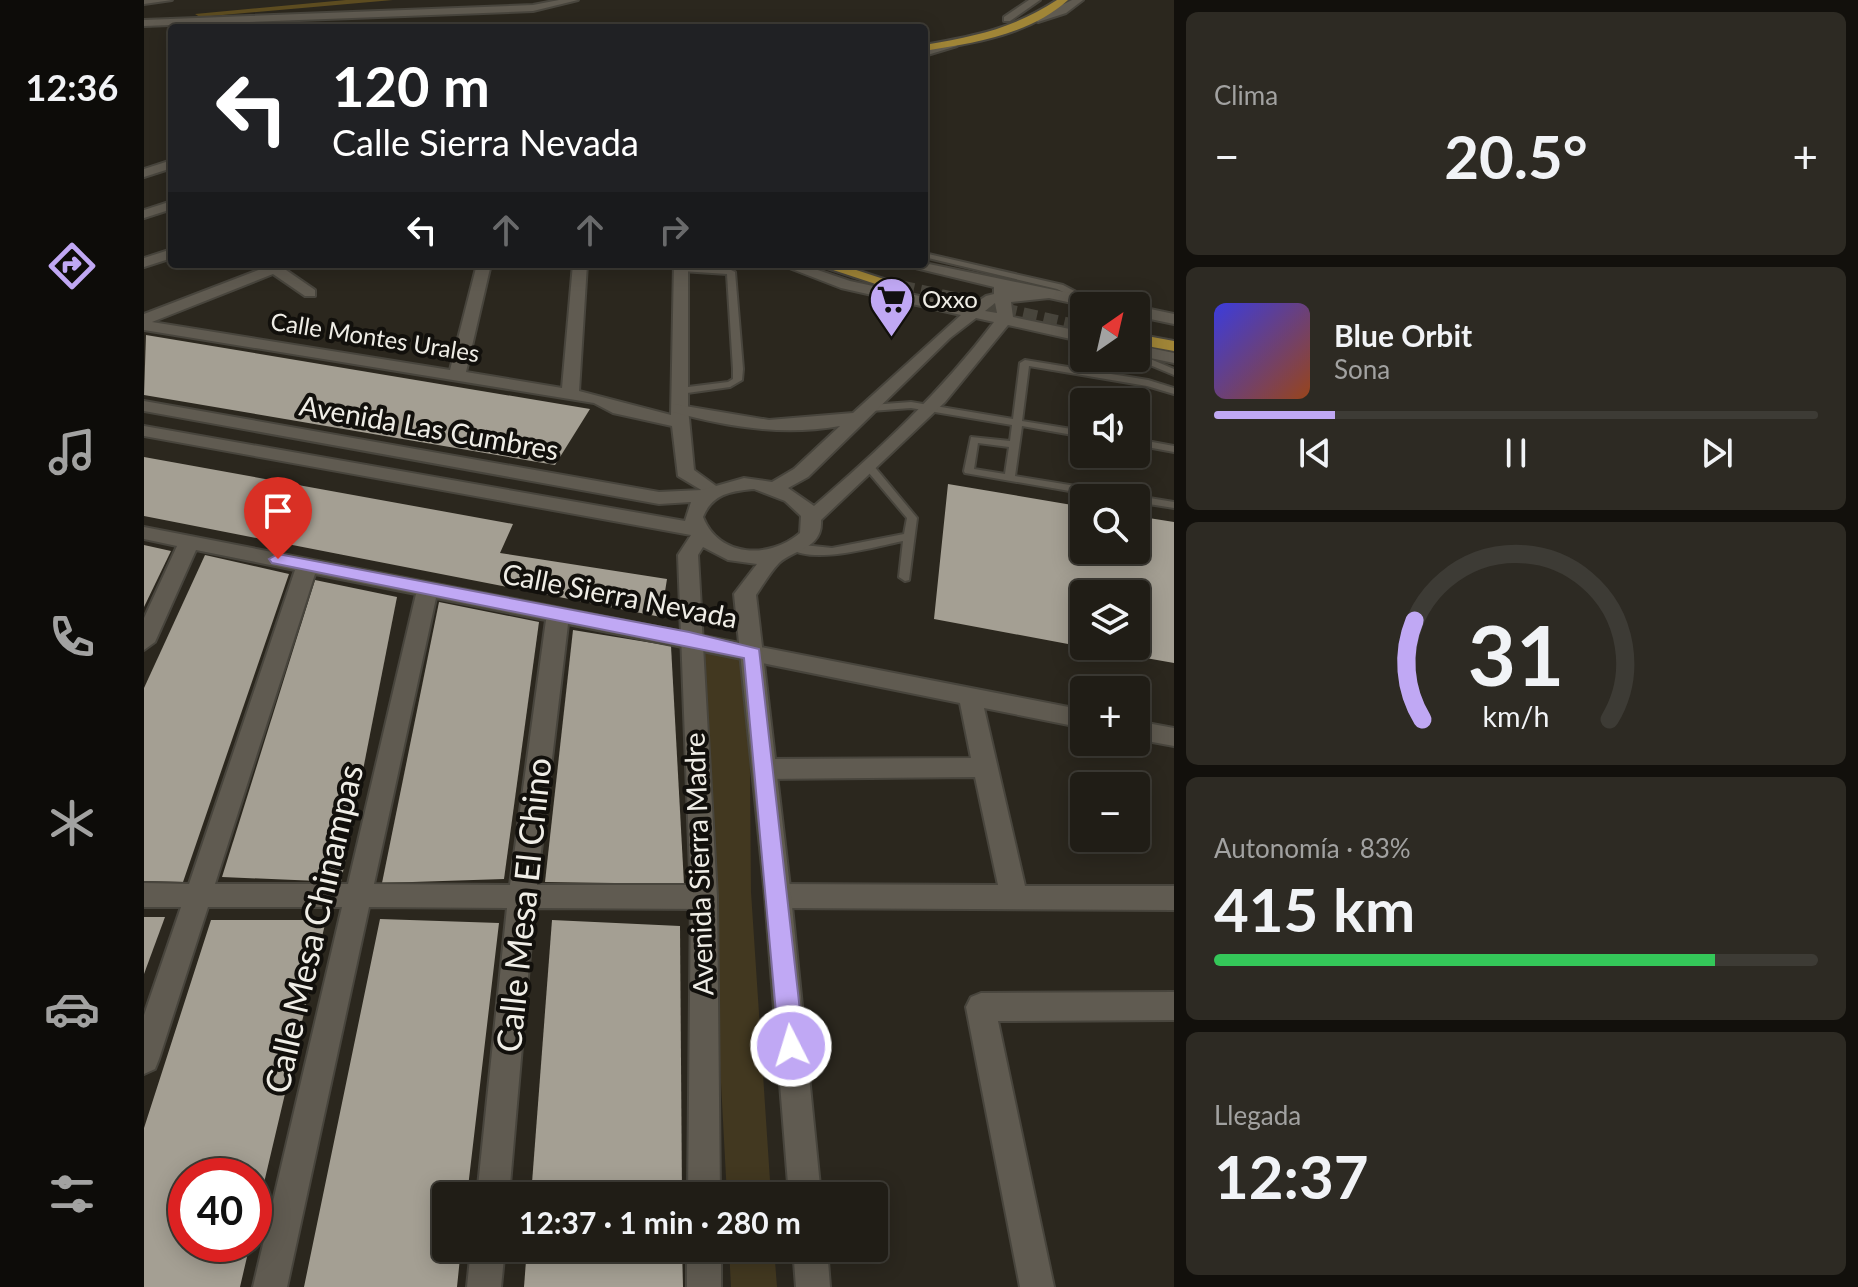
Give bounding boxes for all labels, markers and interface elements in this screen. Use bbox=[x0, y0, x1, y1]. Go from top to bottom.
text: 120 m bbox=[332, 52, 490, 119]
icon: left bbox=[200, 56, 304, 160]
text: 12:36 bbox=[26, 65, 118, 109]
text: Clima bbox=[1214, 79, 1278, 111]
text: Calle Sierra Nevada bbox=[332, 120, 639, 164]
text: 20.5° bbox=[1444, 120, 1588, 192]
text: − bbox=[1214, 130, 1240, 182]
text: + bbox=[1792, 130, 1818, 182]
icon: left bbox=[400, 208, 444, 252]
icon: ahead bbox=[484, 208, 528, 252]
icon: ahead bbox=[568, 208, 612, 252]
icon: right bbox=[652, 208, 696, 252]
icon: directions bbox=[44, 238, 100, 294]
supermarket icon: Oxxo bbox=[867, 276, 915, 339]
place label: Oxxo bbox=[922, 284, 978, 313]
north arrow bbox=[1070, 292, 1150, 372]
map controls bbox=[1070, 292, 1150, 852]
street label: Calle Montes Urales bbox=[269, 306, 482, 367]
text: Blue Orbit bbox=[1334, 317, 1472, 353]
text: Sona bbox=[1334, 353, 1390, 385]
street label: Avenida Las Cumbres bbox=[297, 387, 561, 467]
button: sound bbox=[1070, 388, 1150, 468]
icon: music bbox=[44, 424, 100, 480]
icon: previous bbox=[1293, 431, 1337, 475]
icon: pause bbox=[1494, 431, 1538, 475]
icon: next bbox=[1695, 431, 1739, 475]
pin bbox=[244, 477, 312, 559]
button: search bbox=[1070, 484, 1150, 564]
icon: arrive bbox=[256, 489, 300, 533]
street label: Calle Sierra Nevada bbox=[500, 556, 741, 634]
button: layers bbox=[1070, 580, 1150, 660]
text: 31 bbox=[1468, 603, 1564, 703]
icon: phone bbox=[44, 609, 100, 665]
button: + bbox=[1070, 676, 1150, 756]
text: km/h bbox=[1483, 699, 1549, 733]
street label: Avenida Sierra Madre bbox=[676, 732, 720, 996]
street label: Calle Mesa El Chino bbox=[487, 756, 558, 1054]
street label: Calle Mesa Chinampas bbox=[255, 760, 370, 1097]
button: − bbox=[1070, 772, 1150, 852]
icon: climate bbox=[44, 795, 100, 851]
text: Autonomía · 83% bbox=[1214, 832, 1411, 864]
text: 415 km bbox=[1214, 873, 1415, 945]
icon: car bbox=[44, 981, 100, 1037]
position arrow bbox=[749, 1004, 833, 1088]
text: Llegada bbox=[1214, 1099, 1301, 1131]
text: 12:37 bbox=[1214, 1140, 1369, 1212]
speed limit sign: 40 bbox=[168, 1158, 272, 1262]
icon: filters bbox=[44, 1166, 100, 1222]
text: 12:37 · 1 min · 280 m bbox=[519, 1204, 801, 1240]

